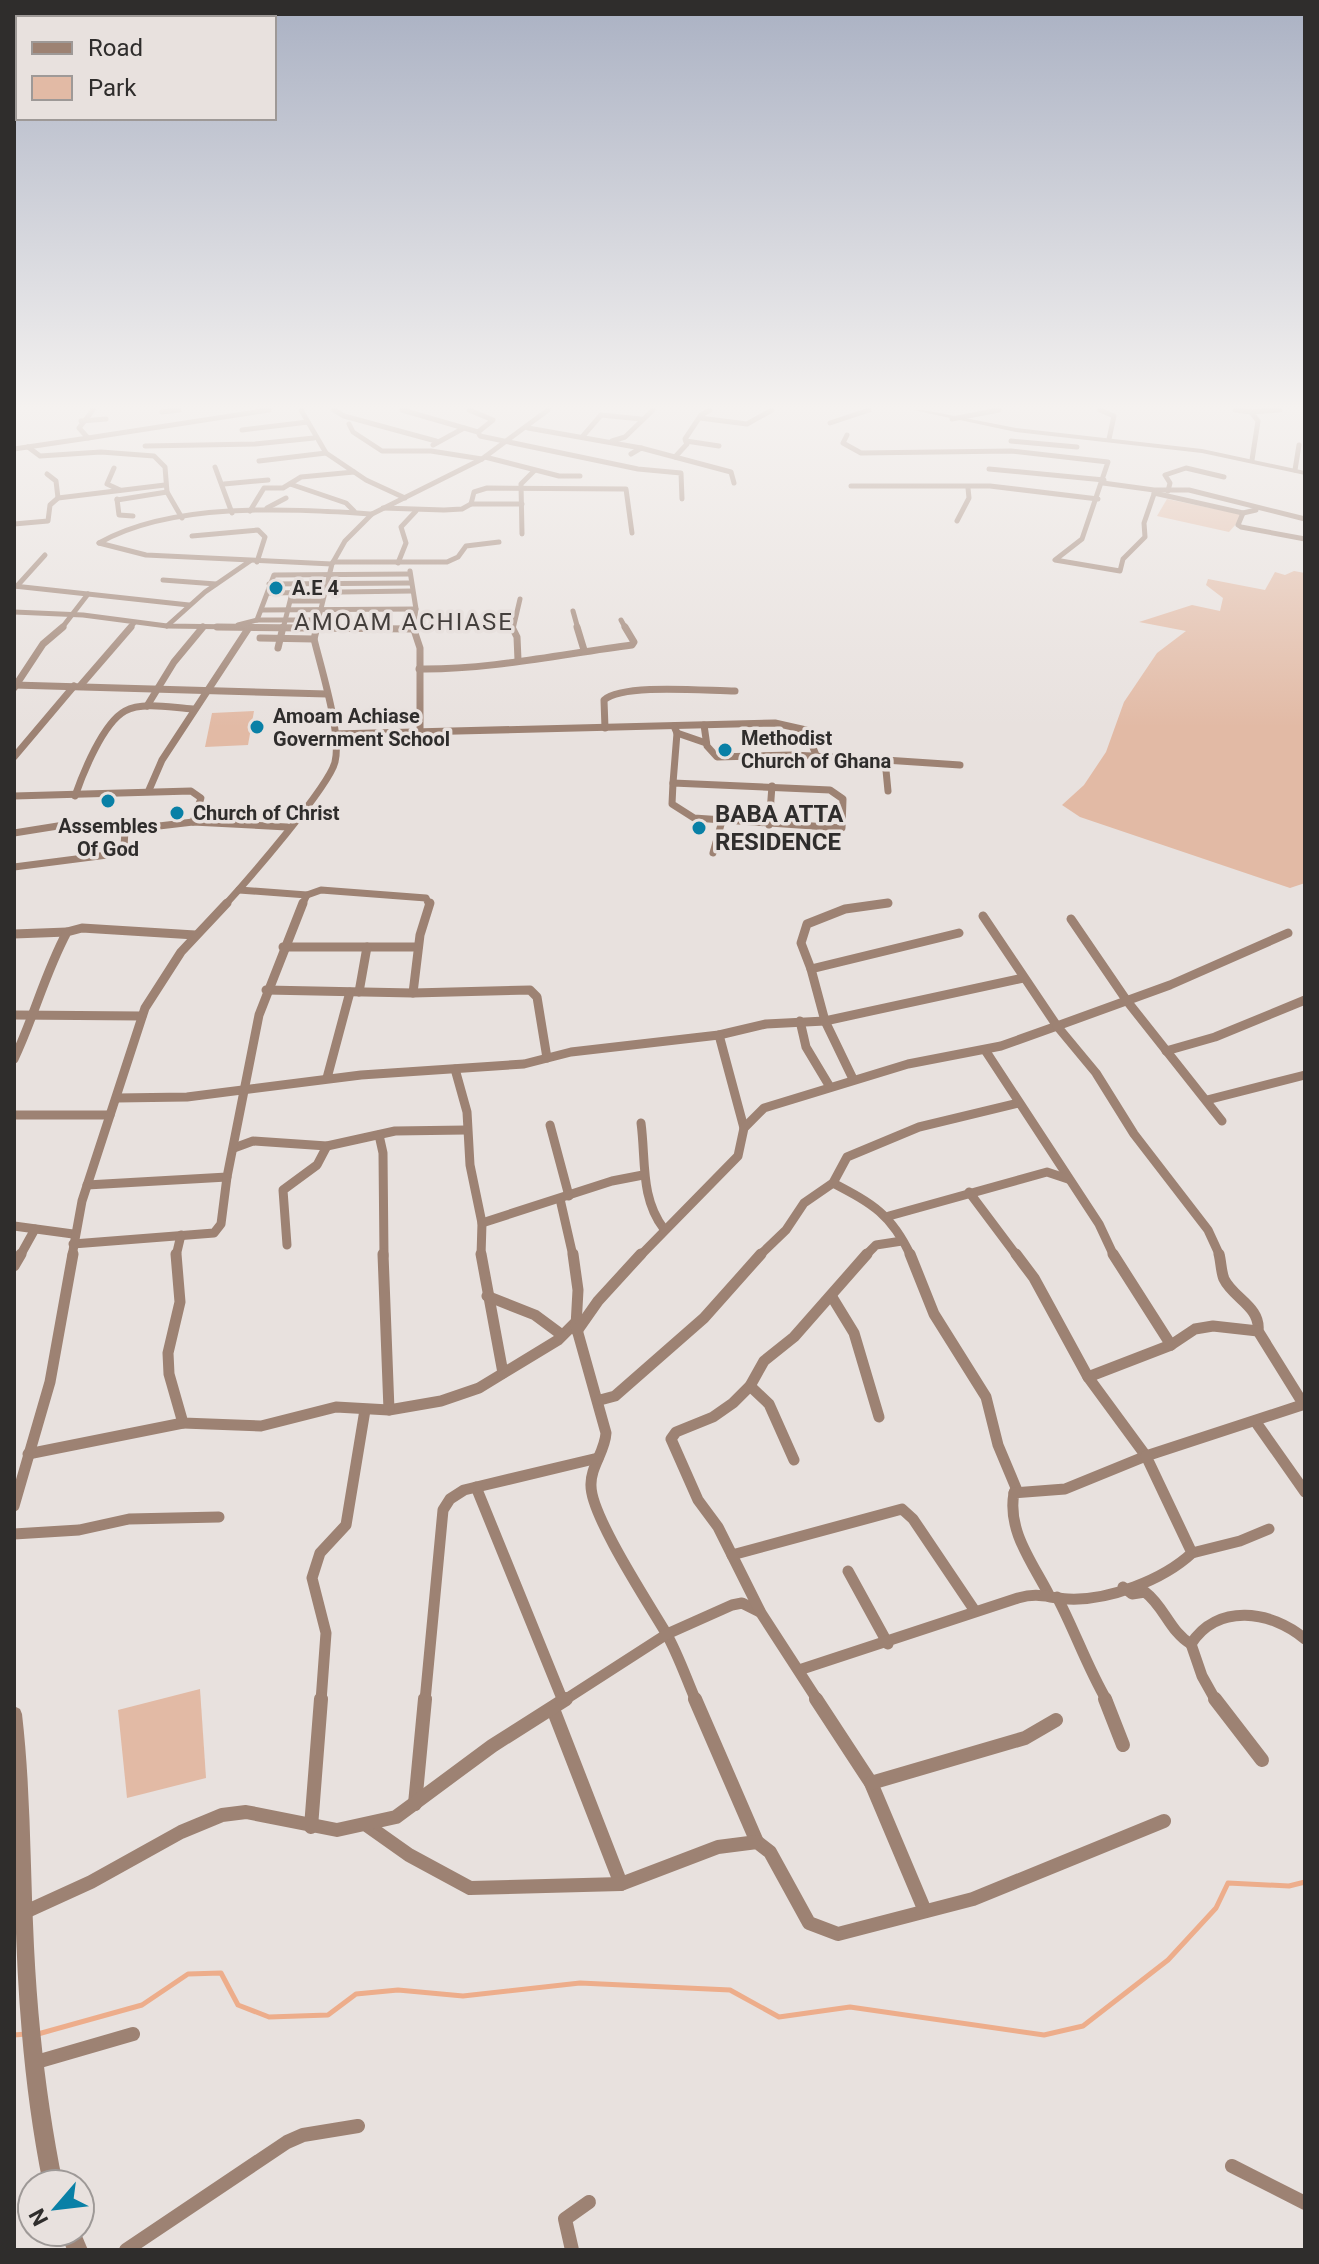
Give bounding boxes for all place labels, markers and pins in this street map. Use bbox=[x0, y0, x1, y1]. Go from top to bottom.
place label: A.E 4 bbox=[292, 576, 339, 600]
marker: A.E 4 bbox=[267, 579, 285, 597]
place label: Amoam Achiase Government School bbox=[273, 704, 450, 751]
marker: Amoam Achiase Government School bbox=[248, 718, 266, 736]
place label: Methodist Church of Ghana bbox=[741, 726, 891, 773]
marker: Methodist Church of Ghana bbox=[716, 741, 734, 759]
marker: Assembles Of God bbox=[99, 792, 117, 810]
place label: BABA ATTA RESIDENCE bbox=[715, 800, 844, 856]
place label: Church of Christ bbox=[193, 801, 340, 825]
marker: Church of Christ bbox=[168, 804, 186, 822]
place label: Assembles Of God bbox=[58, 814, 158, 861]
marker: BABA ATTA RESIDENCE bbox=[690, 819, 708, 837]

